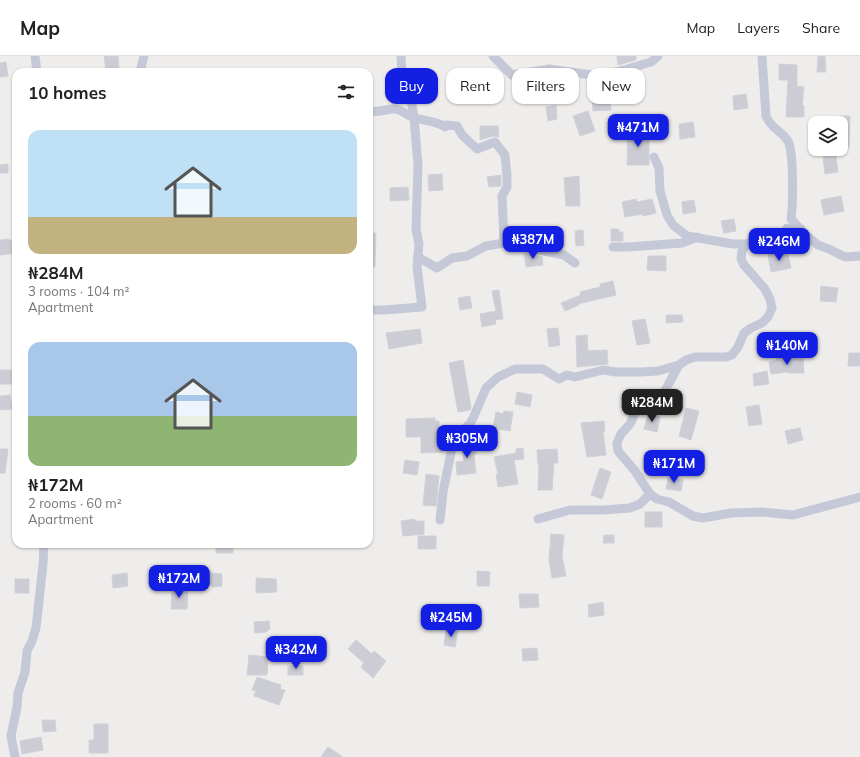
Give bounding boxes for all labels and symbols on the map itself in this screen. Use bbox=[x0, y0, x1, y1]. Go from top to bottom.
pin: ₦471M bbox=[610, 114, 666, 148]
pin: ₦387M bbox=[505, 226, 561, 260]
pin: ₦246M bbox=[751, 228, 807, 262]
pin: ₦140M bbox=[759, 332, 815, 366]
pin: ₦284M bbox=[624, 389, 680, 423]
pin: ₦305M bbox=[439, 425, 495, 459]
pin: ₦171M bbox=[646, 450, 702, 484]
pin: ₦172M bbox=[151, 565, 207, 599]
pin: ₦245M bbox=[423, 604, 479, 638]
pin: ₦342M bbox=[268, 636, 324, 670]

